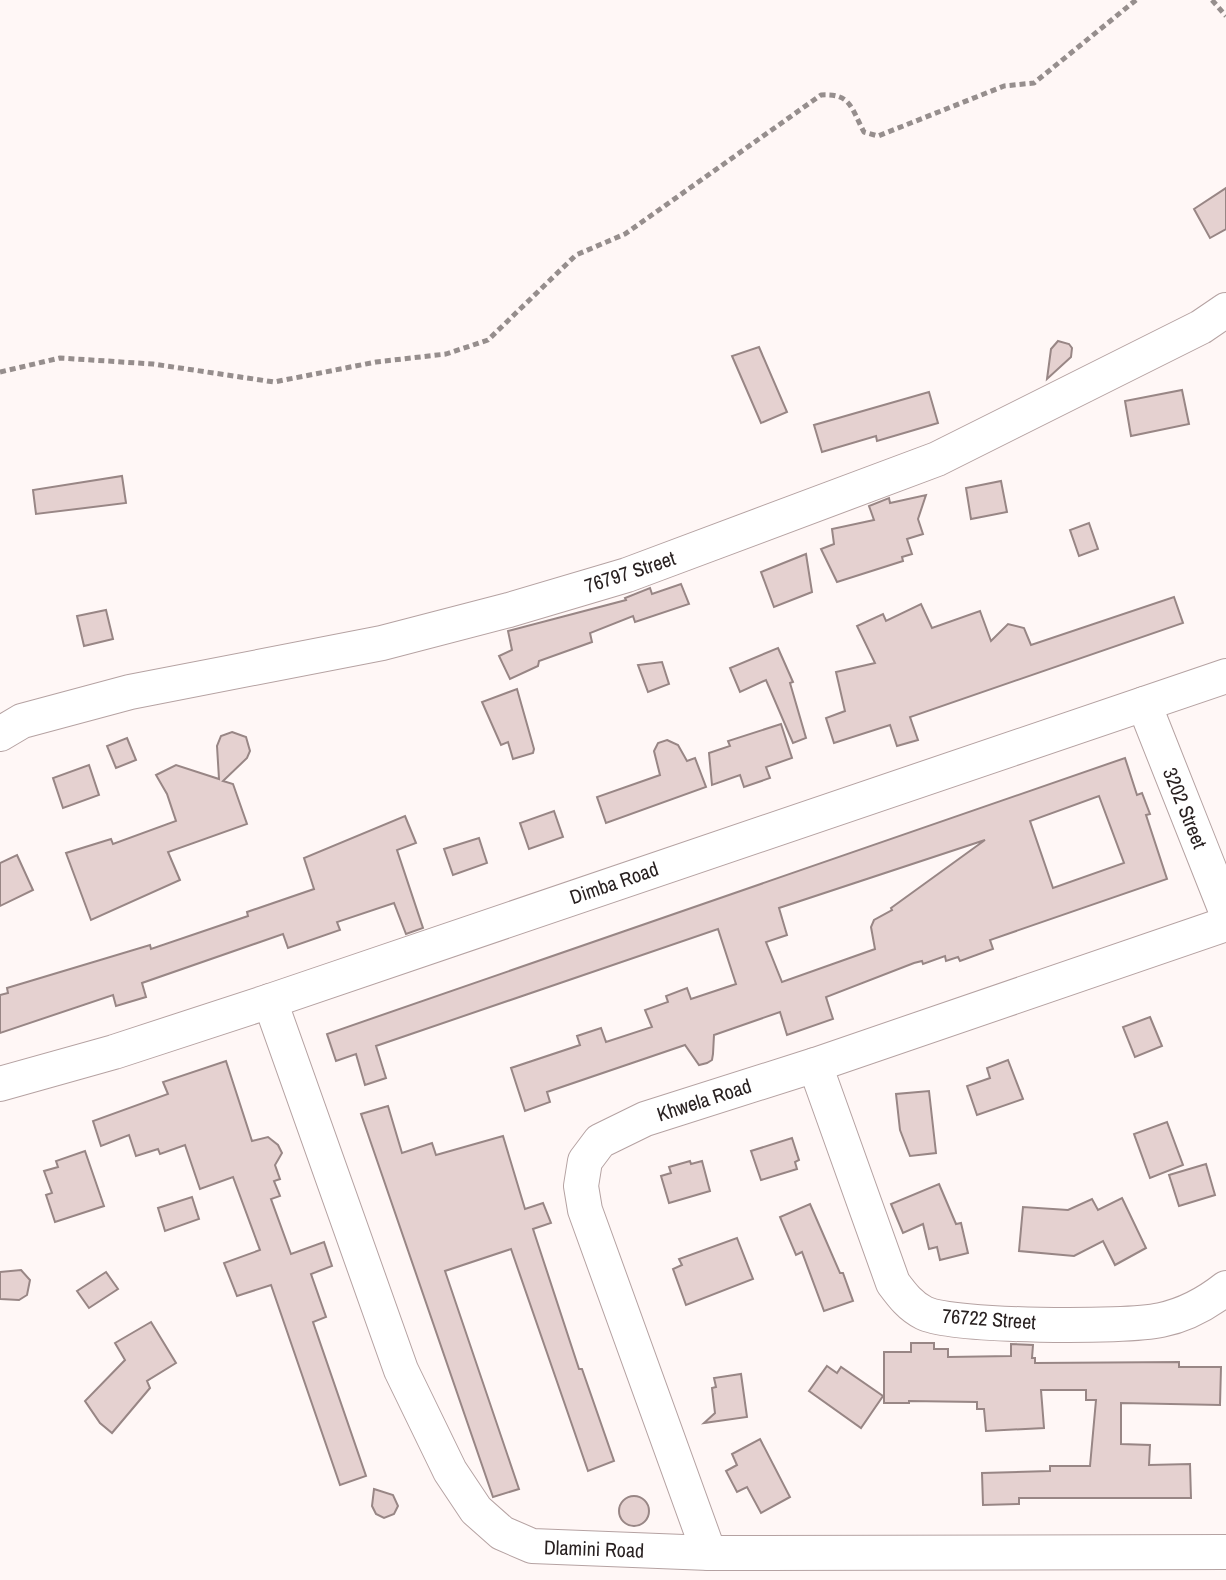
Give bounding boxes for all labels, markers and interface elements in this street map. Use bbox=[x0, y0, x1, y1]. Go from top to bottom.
street label: 76797 Street bbox=[581, 544, 679, 599]
street label: 3202 Street bbox=[1157, 763, 1214, 853]
street label: Dimba Road bbox=[566, 855, 662, 910]
street label: Khwela Road bbox=[653, 1072, 754, 1127]
street label: 76722 Street bbox=[941, 1302, 1037, 1335]
street label: Dlamini Road bbox=[543, 1533, 645, 1564]

